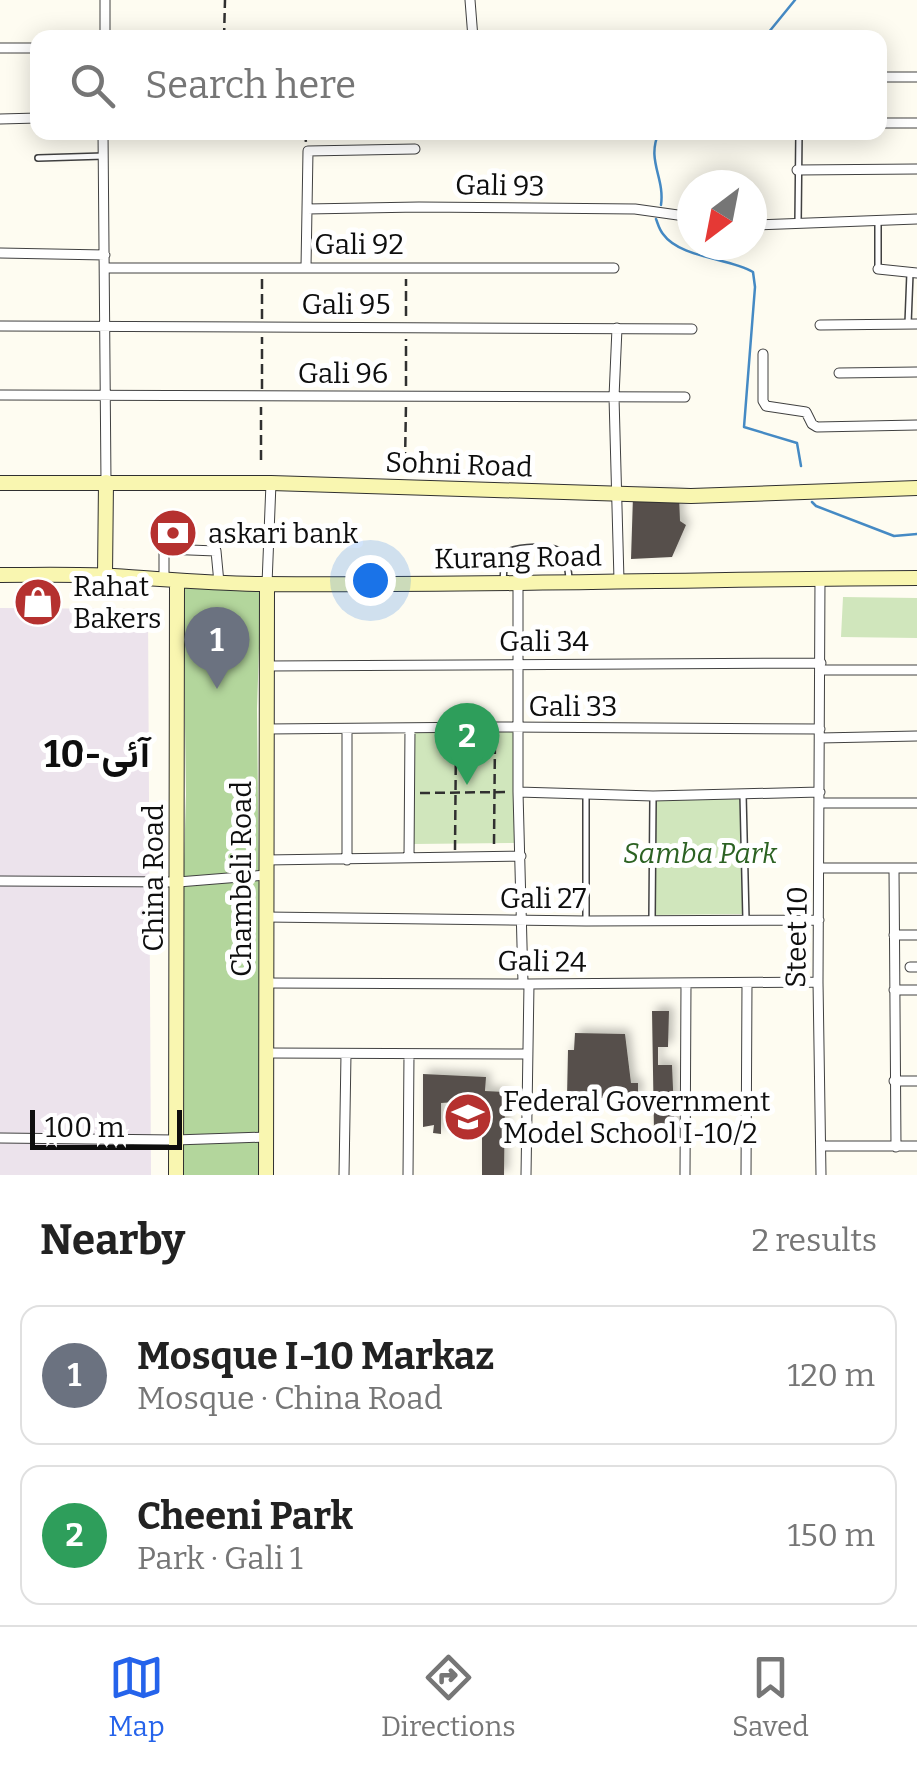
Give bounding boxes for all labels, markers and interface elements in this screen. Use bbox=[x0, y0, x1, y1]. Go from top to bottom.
search box bbox=[30, 30, 887, 140]
icon: search bbox=[65, 58, 120, 113]
text: Search here bbox=[145, 62, 356, 108]
street label: Gali 93 bbox=[455, 168, 545, 203]
north arrow bbox=[677, 170, 767, 260]
street label: Gali 92 bbox=[314, 228, 404, 261]
street label: Gali 95 bbox=[302, 288, 390, 321]
street label: Gali 96 bbox=[298, 357, 388, 390]
street label: Sohni Road bbox=[385, 445, 533, 484]
bank icon: askari bank bbox=[147, 507, 199, 559]
place label: askari bank bbox=[208, 517, 358, 550]
street label: Kurang Road bbox=[434, 540, 602, 575]
your location bbox=[345, 555, 396, 606]
place label: Rahat Bakers bbox=[73, 570, 161, 635]
shop icon: Rahat Bakers bbox=[12, 576, 64, 628]
pin: 1 bbox=[184, 606, 250, 689]
street label: Gali 34 bbox=[499, 625, 589, 658]
street label: Gali 33 bbox=[528, 690, 618, 723]
pin: 2 bbox=[434, 702, 500, 785]
district label: آئی-10 bbox=[44, 731, 152, 777]
street label: Chambeli Road bbox=[225, 781, 258, 977]
street label: China Road bbox=[137, 804, 170, 952]
park label: Samba Park bbox=[623, 837, 778, 870]
street label: Gali 27 bbox=[500, 882, 586, 915]
street label: Steet 10 bbox=[779, 886, 814, 988]
street label: Gali 24 bbox=[497, 944, 587, 979]
place label: Federal Government Model School I-10/2 bbox=[503, 1085, 770, 1150]
school or university icon: Federal Government Model School I-10/2 bbox=[442, 1091, 494, 1143]
scale bar bbox=[30, 1105, 182, 1150]
text: 100 m bbox=[45, 1111, 125, 1144]
text: Nearby bbox=[40, 1215, 185, 1265]
text: 2 results bbox=[751, 1221, 877, 1259]
text: Mosque I-10 Markaz bbox=[137, 1333, 494, 1379]
text: 1 bbox=[68, 1356, 81, 1394]
text: 120 m bbox=[787, 1356, 875, 1394]
text: Mosque · China Road bbox=[137, 1379, 443, 1417]
text: Cheeni Park bbox=[137, 1493, 353, 1539]
text: 2 bbox=[65, 1516, 84, 1554]
text: 150 m bbox=[787, 1516, 875, 1554]
text: Park · Gali 1 bbox=[137, 1539, 303, 1577]
tab: Map bbox=[108, 1650, 165, 1743]
tab: Directions bbox=[381, 1650, 516, 1743]
tab: Saved bbox=[732, 1650, 809, 1743]

